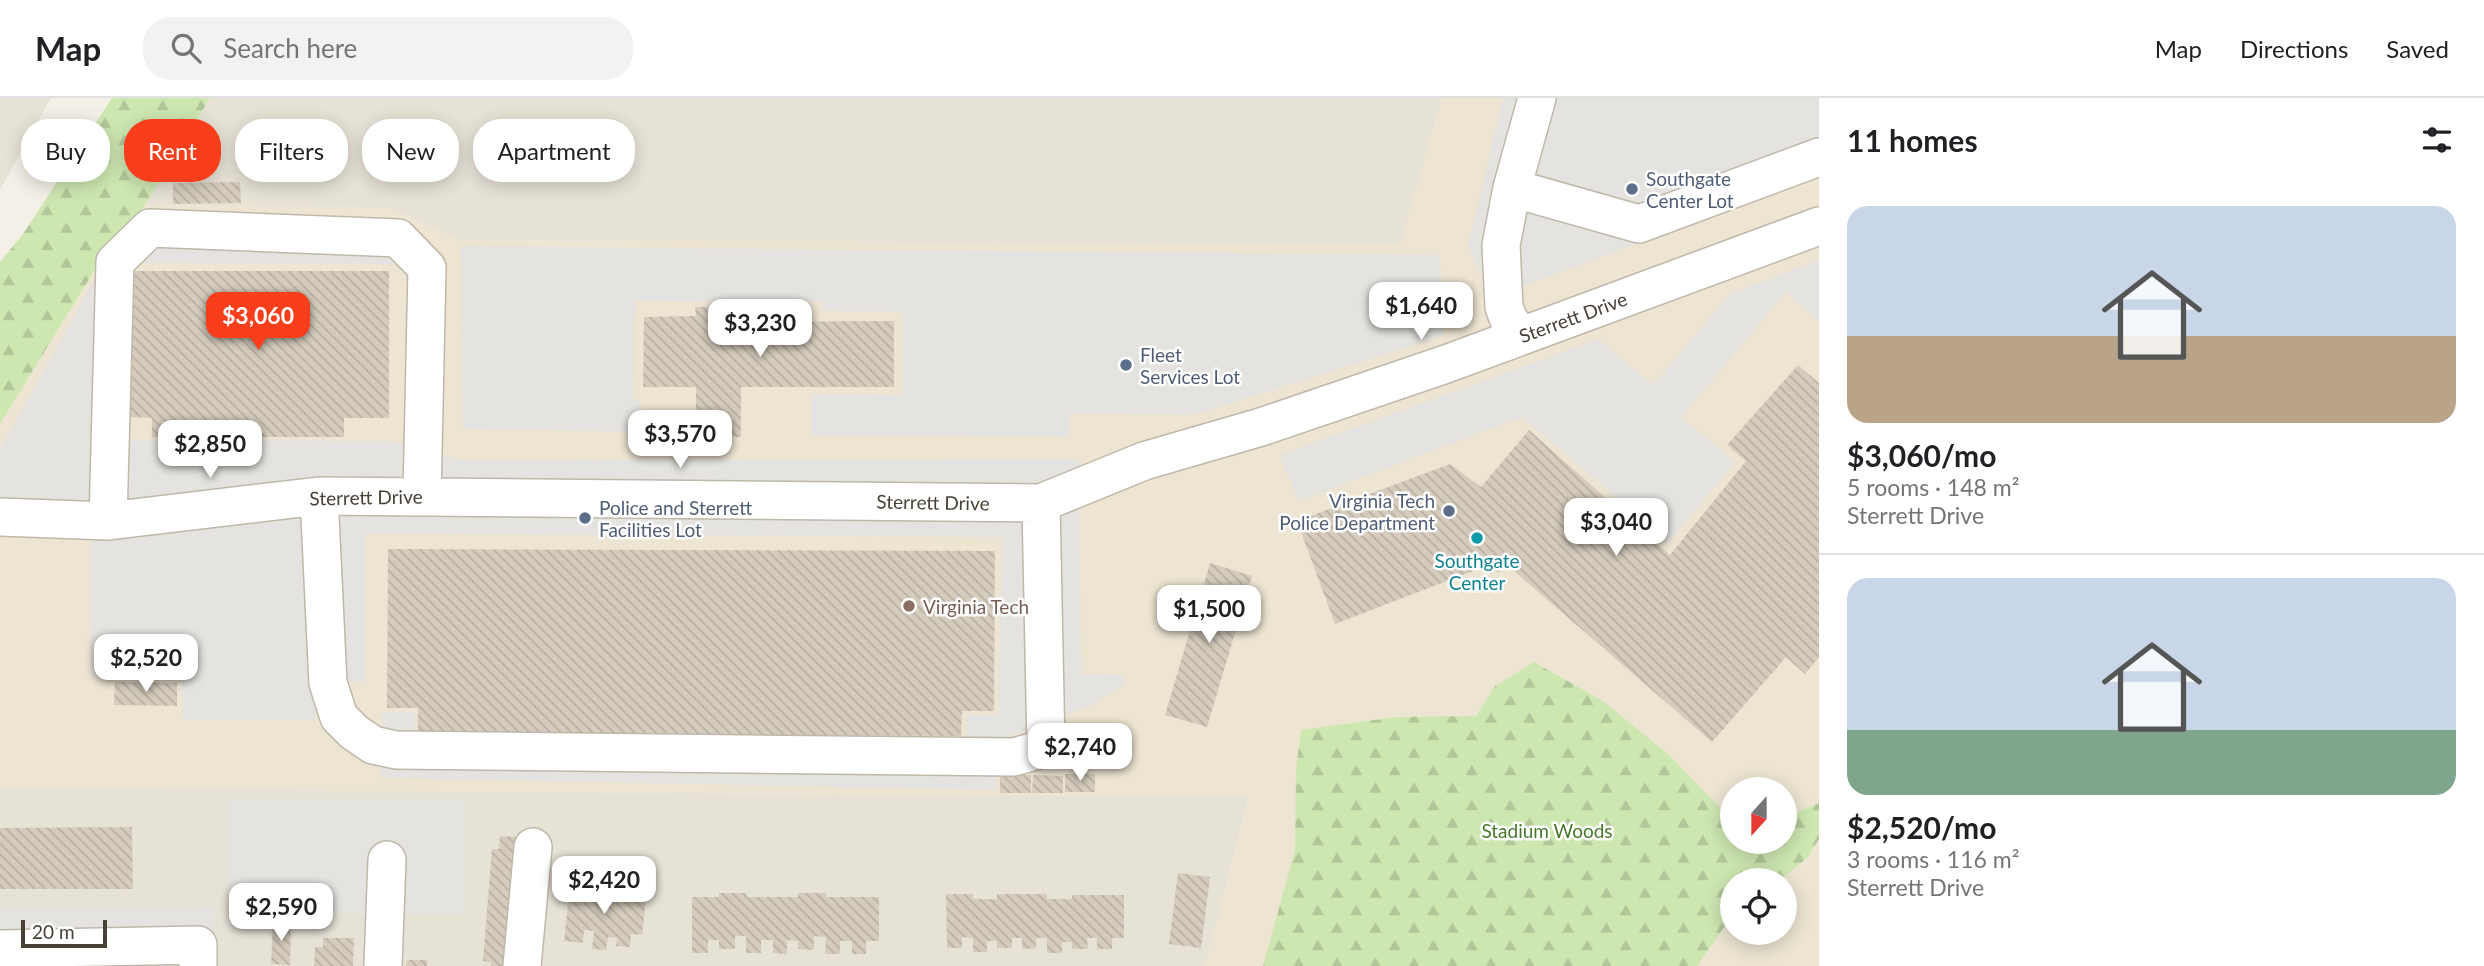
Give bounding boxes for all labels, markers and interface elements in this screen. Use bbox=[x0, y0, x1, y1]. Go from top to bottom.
search box bbox=[143, 17, 633, 80]
text: Map bbox=[35, 28, 101, 68]
icon: search bbox=[167, 29, 205, 67]
text: Search here bbox=[223, 32, 357, 64]
text: Map bbox=[2155, 34, 2202, 63]
text: Directions bbox=[2240, 34, 2348, 63]
text: Saved bbox=[2386, 34, 2449, 63]
chip: Buy bbox=[21, 119, 110, 182]
chip: Rent bbox=[124, 119, 221, 182]
chip: Filters bbox=[235, 119, 348, 182]
chip: New bbox=[362, 119, 459, 182]
chip: Apartment bbox=[473, 119, 635, 182]
icon: filters bbox=[2418, 121, 2456, 159]
text: 11 homes bbox=[1847, 122, 1978, 158]
place label: Southgate Center Lot bbox=[1646, 167, 1734, 212]
marker: Southgate Center Lot bbox=[1624, 181, 1640, 197]
icon: home bbox=[2089, 252, 2215, 378]
pin: $1,640 bbox=[1364, 282, 1478, 342]
street label: Sterrett Drive bbox=[1516, 287, 1630, 347]
text: $1,640 bbox=[1385, 291, 1457, 319]
pin: $3,060 bbox=[201, 292, 315, 352]
pin: $3,230 bbox=[703, 300, 817, 359]
text: $3,060 bbox=[222, 301, 294, 329]
text: $3,230 bbox=[724, 308, 796, 336]
place label: Fleet Services Lot bbox=[1140, 343, 1240, 388]
marker: Fleet Services Lot bbox=[1118, 357, 1134, 373]
pin: $3,570 bbox=[623, 410, 737, 470]
text: $3,570 bbox=[644, 419, 716, 447]
pin: $2,850 bbox=[153, 420, 267, 480]
text: $2,850 bbox=[174, 429, 246, 457]
text: $3,060/mo bbox=[1847, 437, 1996, 473]
text: 5 rooms · 148 m² bbox=[1847, 473, 2019, 501]
street label: Sterrett Drive bbox=[309, 485, 423, 509]
place label: Virginia Tech Police Department bbox=[1279, 489, 1435, 534]
street label: Sterrett Drive bbox=[876, 490, 990, 514]
place label: Police and Sterrett Facilities Lot bbox=[599, 496, 752, 541]
pin: $3,040 bbox=[1559, 498, 1673, 558]
text: Sterrett Drive bbox=[1847, 501, 1984, 529]
marker: Virginia Tech Police Department bbox=[1441, 503, 1457, 519]
text: $3,040 bbox=[1580, 507, 1652, 535]
marker: Police and Sterrett Facilities Lot bbox=[577, 510, 593, 526]
marker: Southgate Center bbox=[1469, 530, 1485, 546]
place label: Southgate Center bbox=[1434, 549, 1520, 594]
pin: $1,500 bbox=[1152, 586, 1266, 645]
text: $1,500 bbox=[1173, 594, 1245, 622]
place label: Virginia Tech bbox=[923, 595, 1029, 618]
marker: Virginia Tech bbox=[901, 598, 917, 614]
icon: home bbox=[2089, 624, 2215, 750]
pin: $2,520 bbox=[89, 634, 203, 694]
text: $2,520 bbox=[110, 643, 182, 671]
pin: $2,740 bbox=[1023, 724, 1137, 783]
text: $2,740 bbox=[1044, 732, 1116, 760]
north arrow bbox=[1720, 777, 1797, 854]
map controls bbox=[1720, 777, 1797, 945]
text: $2,520/mo bbox=[1847, 809, 1996, 845]
park label: Stadium Woods bbox=[1481, 819, 1613, 842]
text: 3 rooms · 116 m² bbox=[1847, 845, 2019, 873]
pin: $2,420 bbox=[547, 856, 661, 916]
text: $2,420 bbox=[568, 865, 640, 893]
button: locate bbox=[1720, 868, 1797, 945]
text: Sterrett Drive bbox=[1847, 873, 1984, 901]
pin: $2,590 bbox=[224, 884, 338, 943]
text: $2,590 bbox=[245, 892, 317, 920]
scale bar bbox=[21, 917, 107, 949]
text: 20 m bbox=[32, 920, 75, 943]

